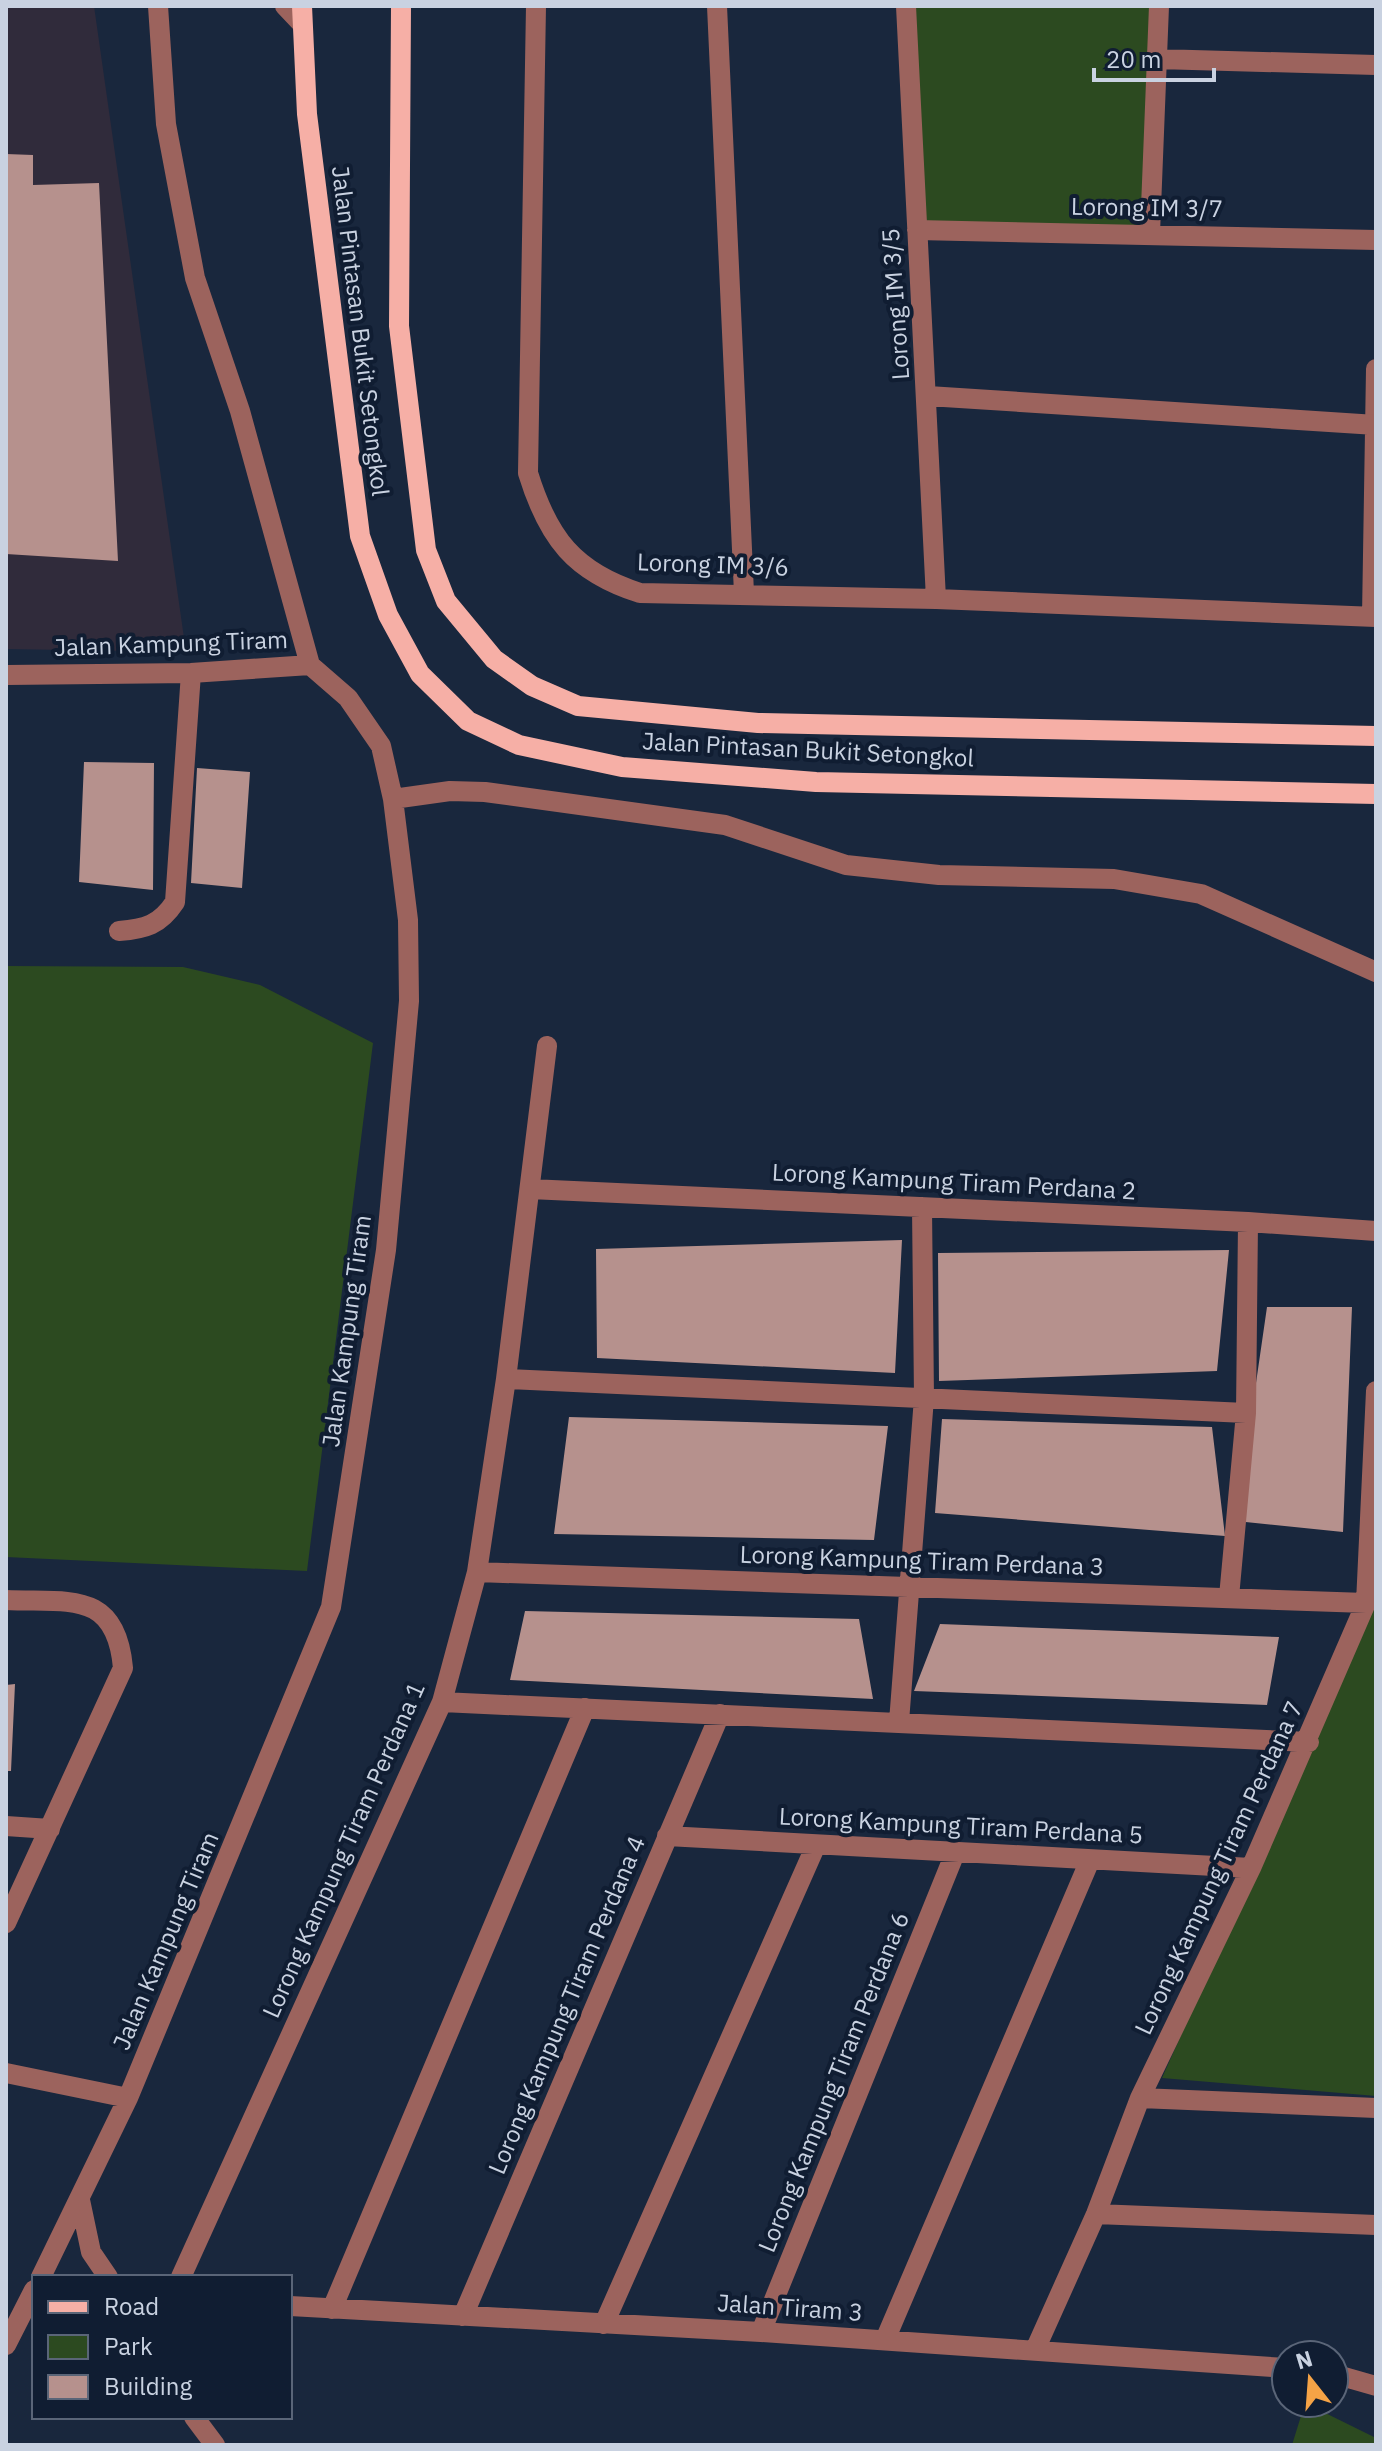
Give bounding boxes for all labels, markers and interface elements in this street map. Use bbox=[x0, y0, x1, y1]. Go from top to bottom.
scale bar bbox=[1094, 32, 1214, 82]
text: 20 m bbox=[1106, 43, 1161, 75]
street label: Jalan Pintasan Bukit Setongkol bbox=[325, 164, 397, 498]
street label: Lorong IM 3/7 bbox=[1071, 190, 1223, 224]
street label: Lorong IM 3/5 bbox=[874, 227, 916, 381]
street label: Lorong IM 3/6 bbox=[636, 545, 790, 583]
street label: Jalan Kampung Tiram bbox=[53, 623, 288, 663]
street label: Jalan Pintasan Bukit Setongkol bbox=[641, 724, 975, 774]
street label: Lorong Kampung Tiram Perdana 2 bbox=[771, 1155, 1137, 1207]
street label: Jalan Kampung Tiram bbox=[314, 1213, 378, 1449]
street label: Lorong Kampung Tiram Perdana 3 bbox=[739, 1538, 1105, 1582]
street label: Lorong Kampung Tiram Perdana 1 bbox=[254, 1677, 432, 2023]
street label: Lorong Kampung Tiram Perdana 7 bbox=[1127, 1696, 1310, 2040]
street label: Lorong Kampung Tiram Perdana 5 bbox=[778, 1799, 1144, 1851]
street label: Jalan Kampung Tiram bbox=[105, 1827, 226, 2055]
street label: Lorong Kampung Tiram Perdana 4 bbox=[480, 1831, 652, 2179]
street label: Lorong Kampung Tiram Perdana 6 bbox=[750, 1907, 916, 2257]
legend bbox=[32, 2275, 292, 2419]
street label: Jalan Tiram 3 bbox=[716, 2286, 864, 2328]
text: Road bbox=[104, 2290, 159, 2322]
text: Park bbox=[104, 2330, 153, 2362]
north arrow bbox=[1270, 2339, 1350, 2419]
text: N bbox=[1292, 2343, 1316, 2376]
text: Building bbox=[104, 2370, 192, 2402]

